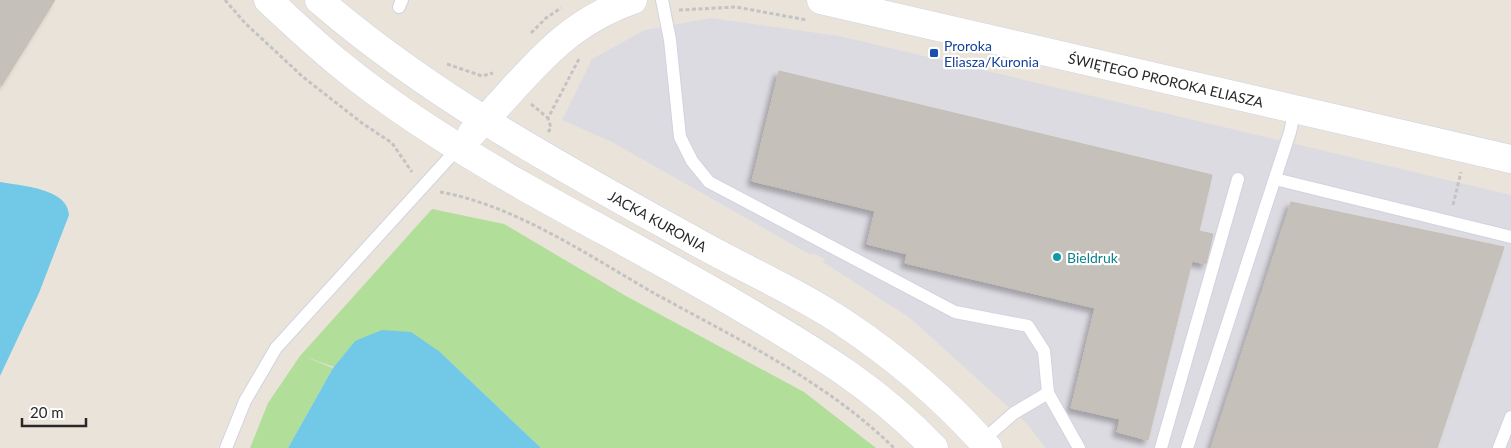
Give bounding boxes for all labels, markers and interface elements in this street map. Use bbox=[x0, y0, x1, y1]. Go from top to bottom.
place label: Proroka Eliasza/Kuronia bbox=[944, 37, 1039, 70]
marker: Proroka Eliasza/Kuronia bbox=[928, 47, 940, 59]
street label: ŚWIĘTEGO PROROKA ELIASZA bbox=[1067, 49, 1266, 110]
street label: JACKA KURONIA bbox=[606, 186, 710, 255]
place label: Bieldruk bbox=[1067, 249, 1119, 266]
marker: Bieldruk bbox=[1051, 251, 1063, 263]
scale bar bbox=[22, 396, 86, 428]
text: 20 m bbox=[30, 403, 64, 421]

